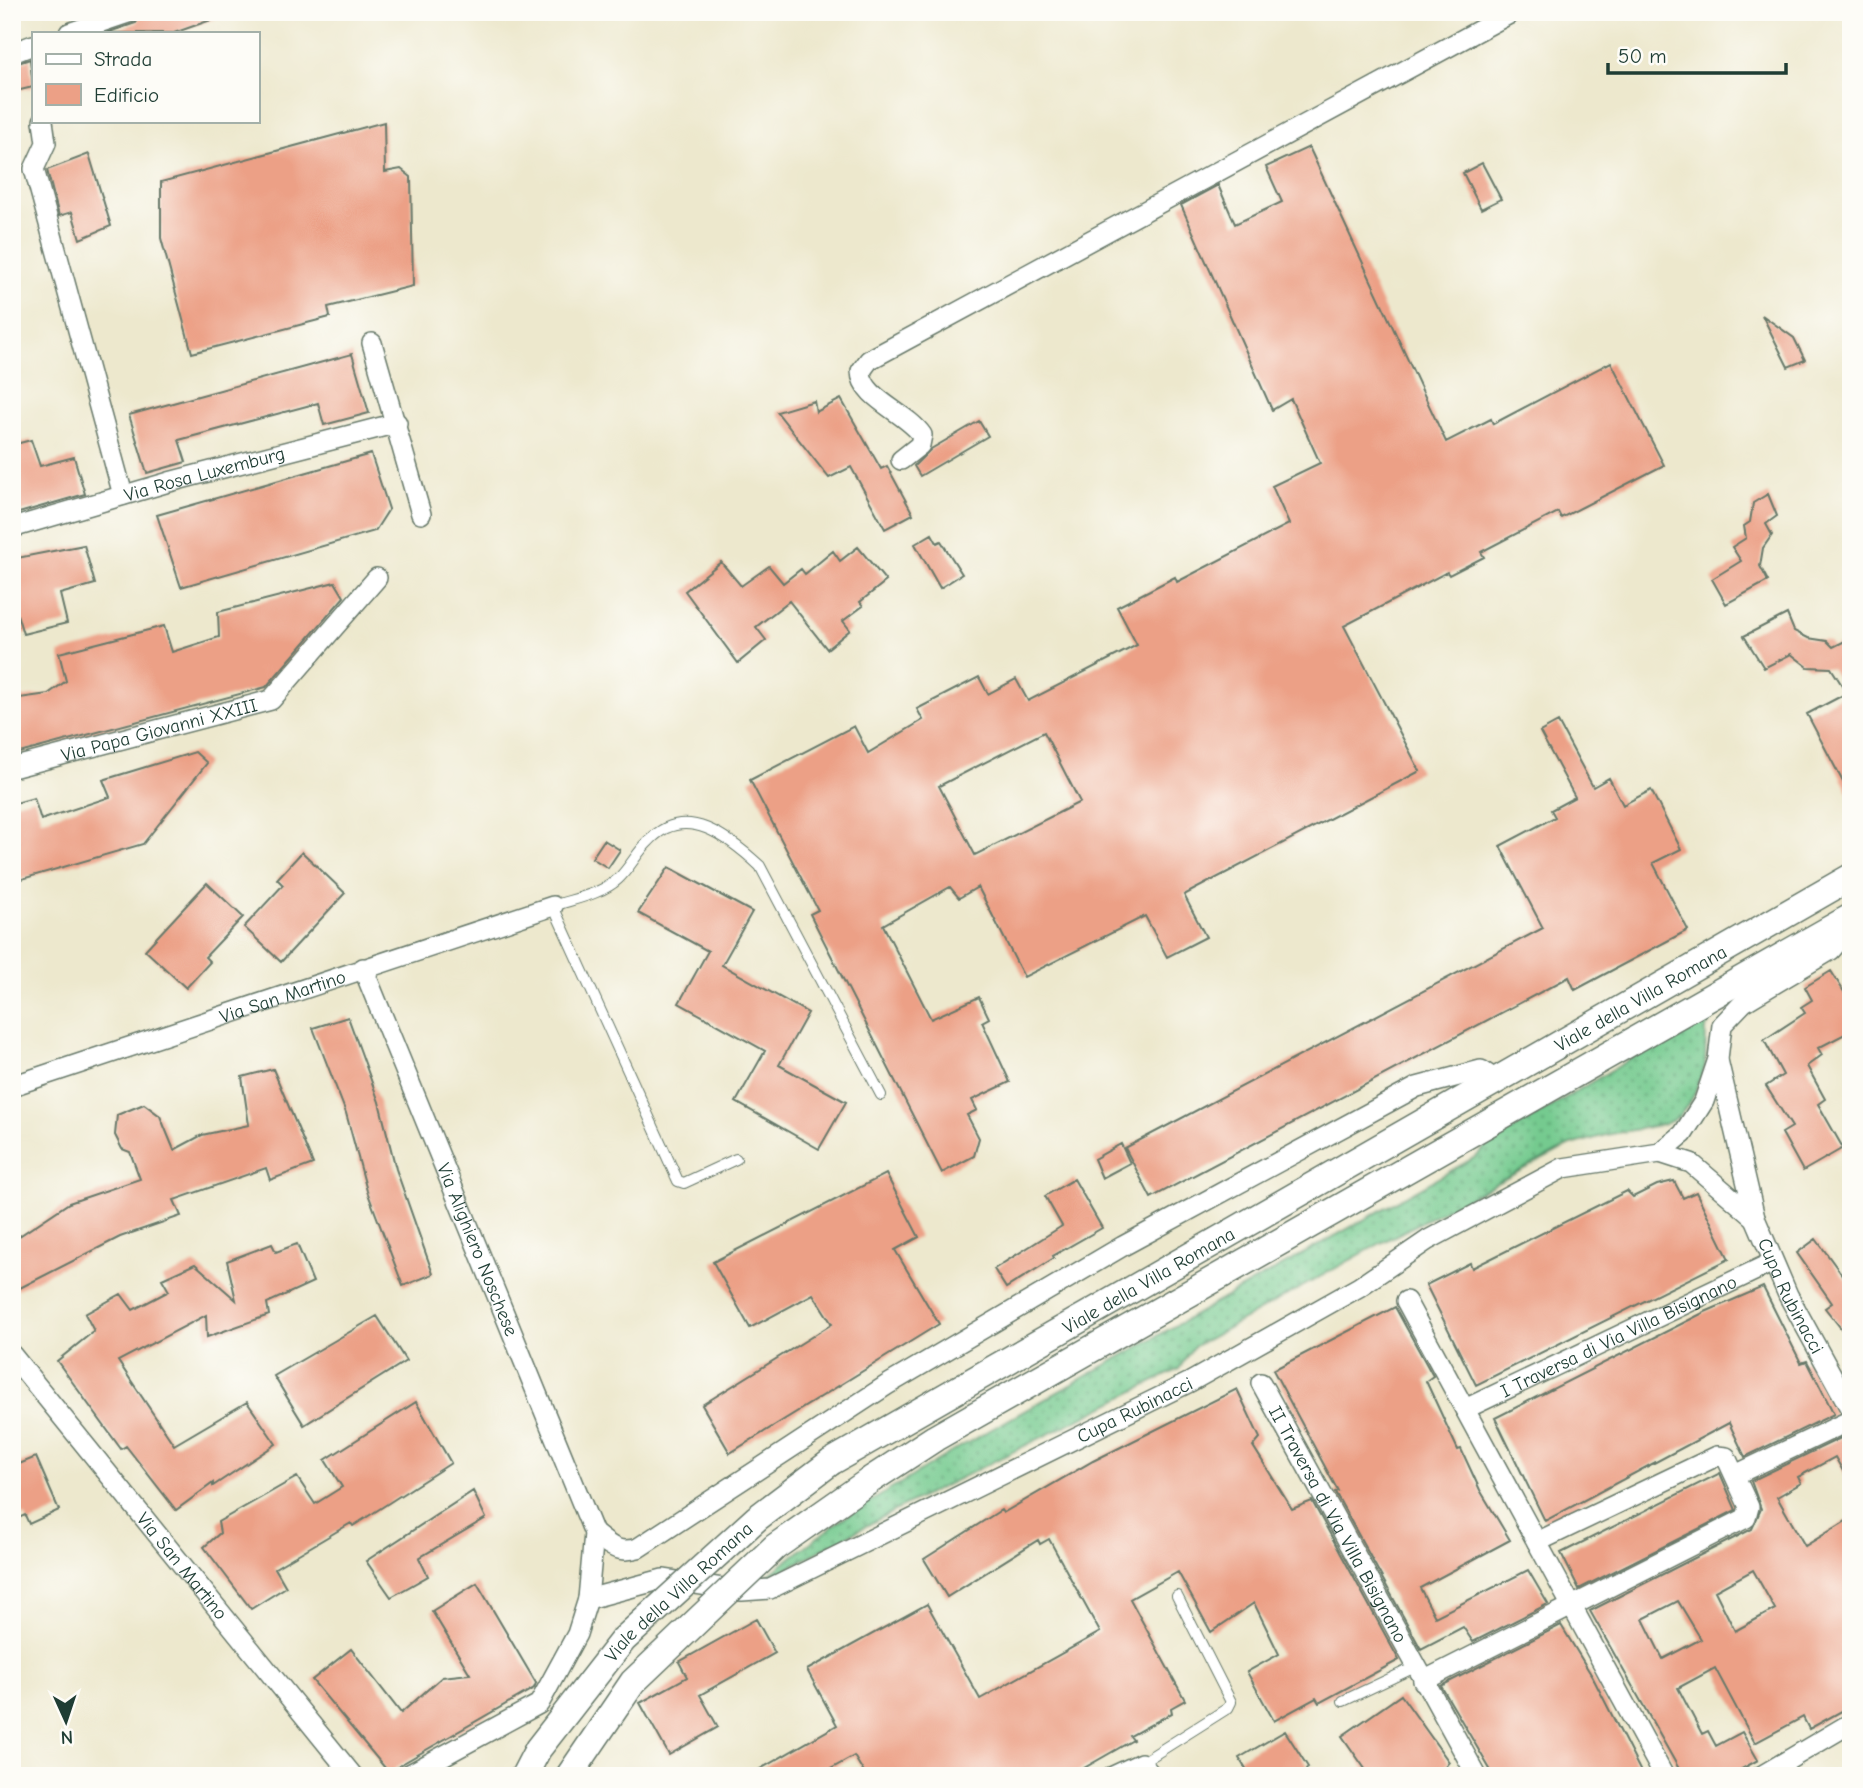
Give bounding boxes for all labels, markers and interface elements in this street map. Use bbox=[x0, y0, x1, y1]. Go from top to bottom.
legend bbox=[32, 32, 259, 122]
scale bar bbox=[1608, 32, 1786, 76]
text: 50 m bbox=[1618, 44, 1667, 68]
text: Strada bbox=[94, 47, 152, 71]
text: Edificio bbox=[94, 83, 159, 107]
street label: Via Rosa Luxemburg bbox=[122, 442, 287, 507]
street label: Via Papa Giovanni XXIII bbox=[59, 694, 260, 767]
street label: Viale della Villa Romana bbox=[1551, 941, 1731, 1057]
street label: Via San Martino bbox=[217, 966, 349, 1028]
street label: Via Alighiero Noschese bbox=[432, 1160, 522, 1339]
street label: Viale della Villa Romana bbox=[1059, 1223, 1239, 1339]
street label: Cupa Rubinacci bbox=[1753, 1235, 1828, 1358]
street label: I Traversa di Via Villa Bisignano bbox=[1497, 1271, 1741, 1402]
street label: Cupa Rubinacci bbox=[1074, 1372, 1196, 1448]
street label: II Traversa di Via Villa Bisignano bbox=[1264, 1402, 1412, 1647]
street label: Via San Martino bbox=[132, 1508, 232, 1624]
street label: Viale della Villa Romana bbox=[600, 1518, 757, 1666]
north arrow bbox=[32, 1686, 102, 1756]
text: N bbox=[60, 1726, 74, 1748]

